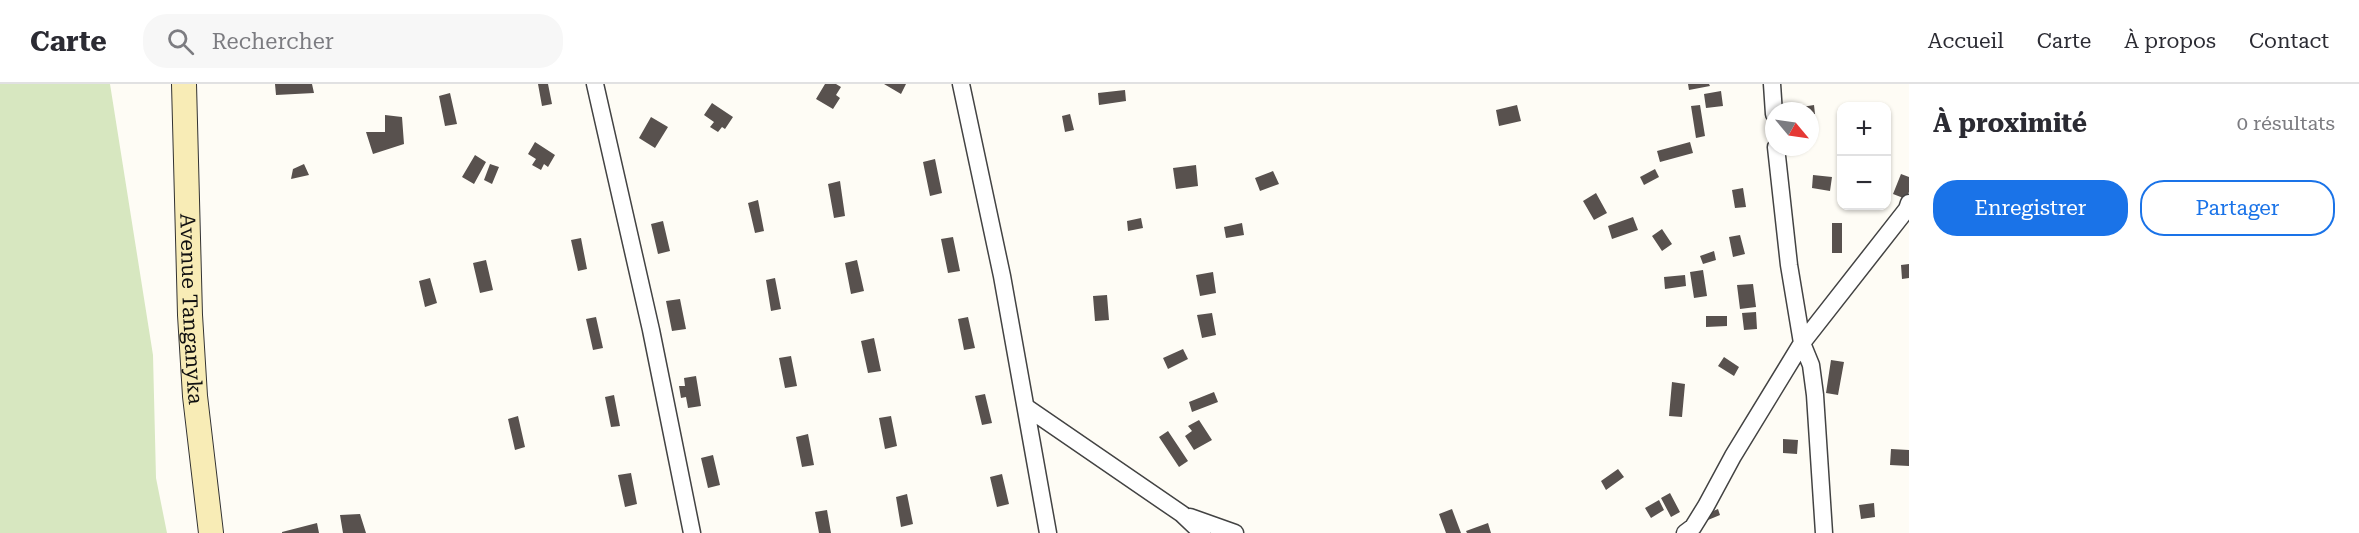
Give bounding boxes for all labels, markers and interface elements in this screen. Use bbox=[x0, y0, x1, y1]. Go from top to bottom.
search box bbox=[143, 14, 563, 68]
text: Carte bbox=[30, 25, 107, 58]
icon: search bbox=[164, 25, 197, 58]
text: Rechercher bbox=[212, 29, 334, 54]
text: Accueil bbox=[1928, 29, 2004, 53]
text: Carte bbox=[2037, 29, 2091, 53]
text: À propos bbox=[2124, 29, 2216, 53]
text: Contact bbox=[2249, 29, 2329, 53]
north arrow bbox=[1765, 102, 1819, 156]
map controls bbox=[1837, 102, 1891, 210]
button: + bbox=[1837, 102, 1891, 156]
text: À proximité bbox=[1933, 108, 2087, 138]
text: 0 résultats bbox=[2237, 111, 2335, 135]
button: − bbox=[1837, 156, 1891, 210]
button: Enregistrer bbox=[1933, 180, 2128, 236]
button: Partager bbox=[2140, 180, 2335, 236]
street label: Avenue Tanganyka bbox=[175, 213, 208, 406]

